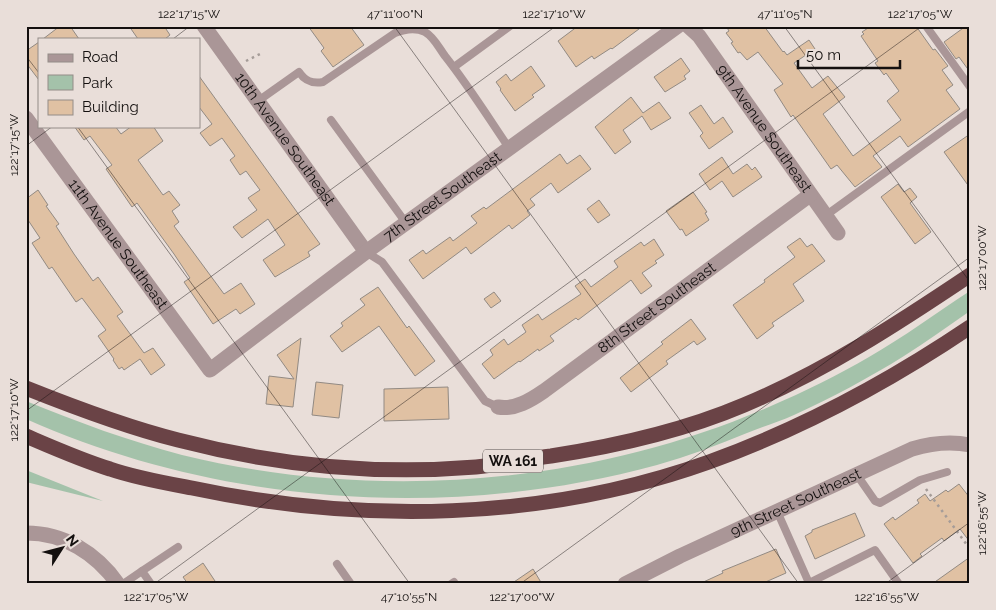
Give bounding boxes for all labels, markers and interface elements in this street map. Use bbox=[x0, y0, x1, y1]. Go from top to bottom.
text: 122°17'15"W bbox=[158, 7, 221, 21]
text: 47°11'00"N bbox=[367, 7, 423, 21]
text: 122°17'10"W bbox=[523, 7, 586, 21]
text: 47°11'05"N bbox=[757, 7, 813, 21]
text: 122°17'05"W bbox=[888, 7, 953, 21]
legend bbox=[38, 38, 200, 128]
scale bar bbox=[798, 38, 901, 70]
text: 50 m bbox=[806, 46, 841, 64]
text: Road bbox=[82, 48, 118, 66]
street label: 9th Avenue Southeast bbox=[713, 61, 816, 196]
street label: 10th Avenue Southeast bbox=[231, 69, 339, 209]
text: Park bbox=[82, 74, 113, 92]
text: Building bbox=[82, 98, 139, 116]
text: 122°17'15"W bbox=[7, 113, 21, 176]
street label: 7th Street Southeast bbox=[380, 148, 505, 245]
street label: 11th Avenue Southeast bbox=[65, 175, 171, 313]
text: 122°17'00"W bbox=[975, 225, 989, 291]
street label: 8th Street Southeast bbox=[594, 259, 719, 357]
text: 122°17'10"W bbox=[7, 378, 21, 441]
road number: WA 161 bbox=[483, 450, 543, 472]
street label: 9th Street Southeast bbox=[727, 465, 864, 541]
text: 122°16'55"W bbox=[975, 490, 989, 555]
north arrow bbox=[38, 522, 88, 572]
text: N bbox=[63, 531, 82, 549]
text: 122°17'05"W bbox=[124, 590, 189, 604]
text: 47°10'55"N bbox=[381, 590, 437, 604]
text: 122°17'00"W bbox=[489, 590, 555, 604]
text: 122°16'55"W bbox=[855, 590, 920, 604]

